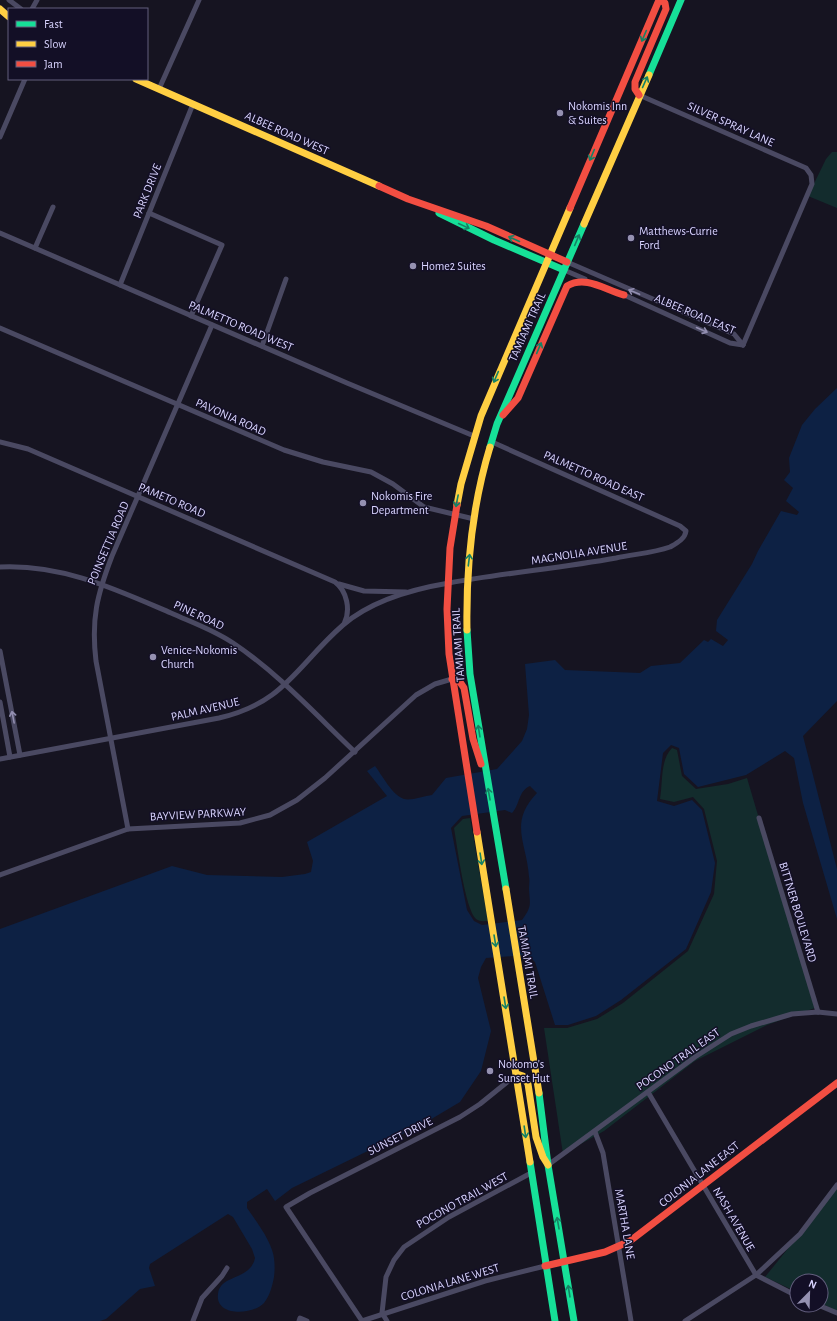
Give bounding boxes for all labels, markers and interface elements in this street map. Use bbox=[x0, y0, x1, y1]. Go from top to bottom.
legend bbox=[8, 8, 148, 80]
text: Fast bbox=[44, 18, 63, 30]
one-way arrow bbox=[640, 29, 647, 41]
text: Slow bbox=[44, 38, 66, 50]
text: Jam bbox=[44, 58, 63, 70]
one-way arrow bbox=[642, 76, 649, 88]
street label: SILVER SPRAY LANE bbox=[686, 99, 776, 149]
place label: Nokomis Inn & Suites bbox=[568, 100, 627, 126]
marker: Nokomis Inn & Suites bbox=[555, 108, 565, 118]
street label: ALBEE ROAD WEST bbox=[243, 109, 331, 157]
one-way arrow bbox=[588, 149, 595, 161]
street label: PARK DRIVE bbox=[131, 162, 163, 220]
one-way arrow bbox=[458, 223, 470, 230]
place label: Matthews-Currie Ford bbox=[639, 225, 718, 251]
marker: Matthews-Currie Ford bbox=[626, 233, 636, 243]
one-way arrow bbox=[508, 234, 520, 242]
one-way arrow bbox=[574, 234, 581, 246]
place label: Home2 Suites bbox=[421, 260, 486, 272]
marker: Home2 Suites bbox=[408, 261, 418, 271]
one-way arrow bbox=[628, 288, 640, 295]
street label: TAMIAMI TRAIL bbox=[506, 291, 548, 363]
street label: ALBEE ROAD EAST bbox=[653, 292, 737, 336]
street label: PALMETTO ROAD WEST bbox=[187, 299, 295, 353]
one-way arrow bbox=[696, 327, 708, 334]
one-way arrow bbox=[536, 343, 543, 355]
one-way arrow bbox=[492, 371, 500, 383]
street label: PAVONIA ROAD bbox=[194, 396, 268, 438]
street label: PALMETTO ROAD EAST bbox=[542, 448, 646, 504]
street label: PAMETO ROAD bbox=[137, 481, 207, 520]
place label: Nokomis Fire Department bbox=[371, 490, 432, 516]
one-way arrow bbox=[453, 494, 461, 507]
marker: Nokomis Fire Department bbox=[358, 498, 368, 508]
street label: POINSETTIA ROAD bbox=[85, 499, 131, 586]
street label: MAGNOLIA AVENUE bbox=[530, 539, 628, 567]
one-way arrow bbox=[465, 554, 473, 567]
street label: PINE ROAD bbox=[172, 598, 226, 632]
street label: TAMIAMI TRAIL bbox=[449, 608, 467, 682]
place label: Venice-Nokomis Church bbox=[161, 644, 237, 670]
marker: Venice-Nokomis Church bbox=[148, 652, 158, 662]
street label: PALM AVENUE bbox=[170, 695, 241, 723]
one-way arrow bbox=[8, 710, 16, 723]
one-way arrow bbox=[475, 725, 483, 738]
one-way arrow bbox=[485, 788, 493, 801]
street label: BAYVIEW PARKWAY bbox=[149, 805, 247, 823]
one-way arrow bbox=[478, 852, 486, 865]
street label: BITTNER BOULEVARD bbox=[777, 860, 819, 964]
street label: TAMIAMI TRAIL bbox=[516, 924, 540, 1000]
one-way arrow bbox=[491, 934, 499, 947]
one-way arrow bbox=[501, 996, 509, 1009]
street label: POCONO TRAIL EAST bbox=[634, 1026, 722, 1092]
place label: Nokomo’s Sunset Hut bbox=[498, 1058, 550, 1084]
marker: Nokomo’s Sunset Hut bbox=[485, 1066, 495, 1076]
street label: SUNSET DRIVE bbox=[366, 1115, 434, 1157]
one-way arrow bbox=[521, 1125, 529, 1138]
street label: COLONIA LANE EAST bbox=[657, 1139, 742, 1209]
street label: POCONO TRAIL WEST bbox=[414, 1170, 510, 1230]
street label: NASH AVENUE bbox=[711, 1185, 757, 1253]
street label: MARTHA LANE bbox=[613, 1188, 637, 1260]
one-way arrow bbox=[554, 1217, 562, 1230]
street label: COLONIA LANE WEST bbox=[399, 1261, 501, 1303]
north arrow bbox=[789, 1273, 829, 1313]
text: N bbox=[807, 1278, 818, 1291]
one-way arrow bbox=[565, 1285, 573, 1298]

